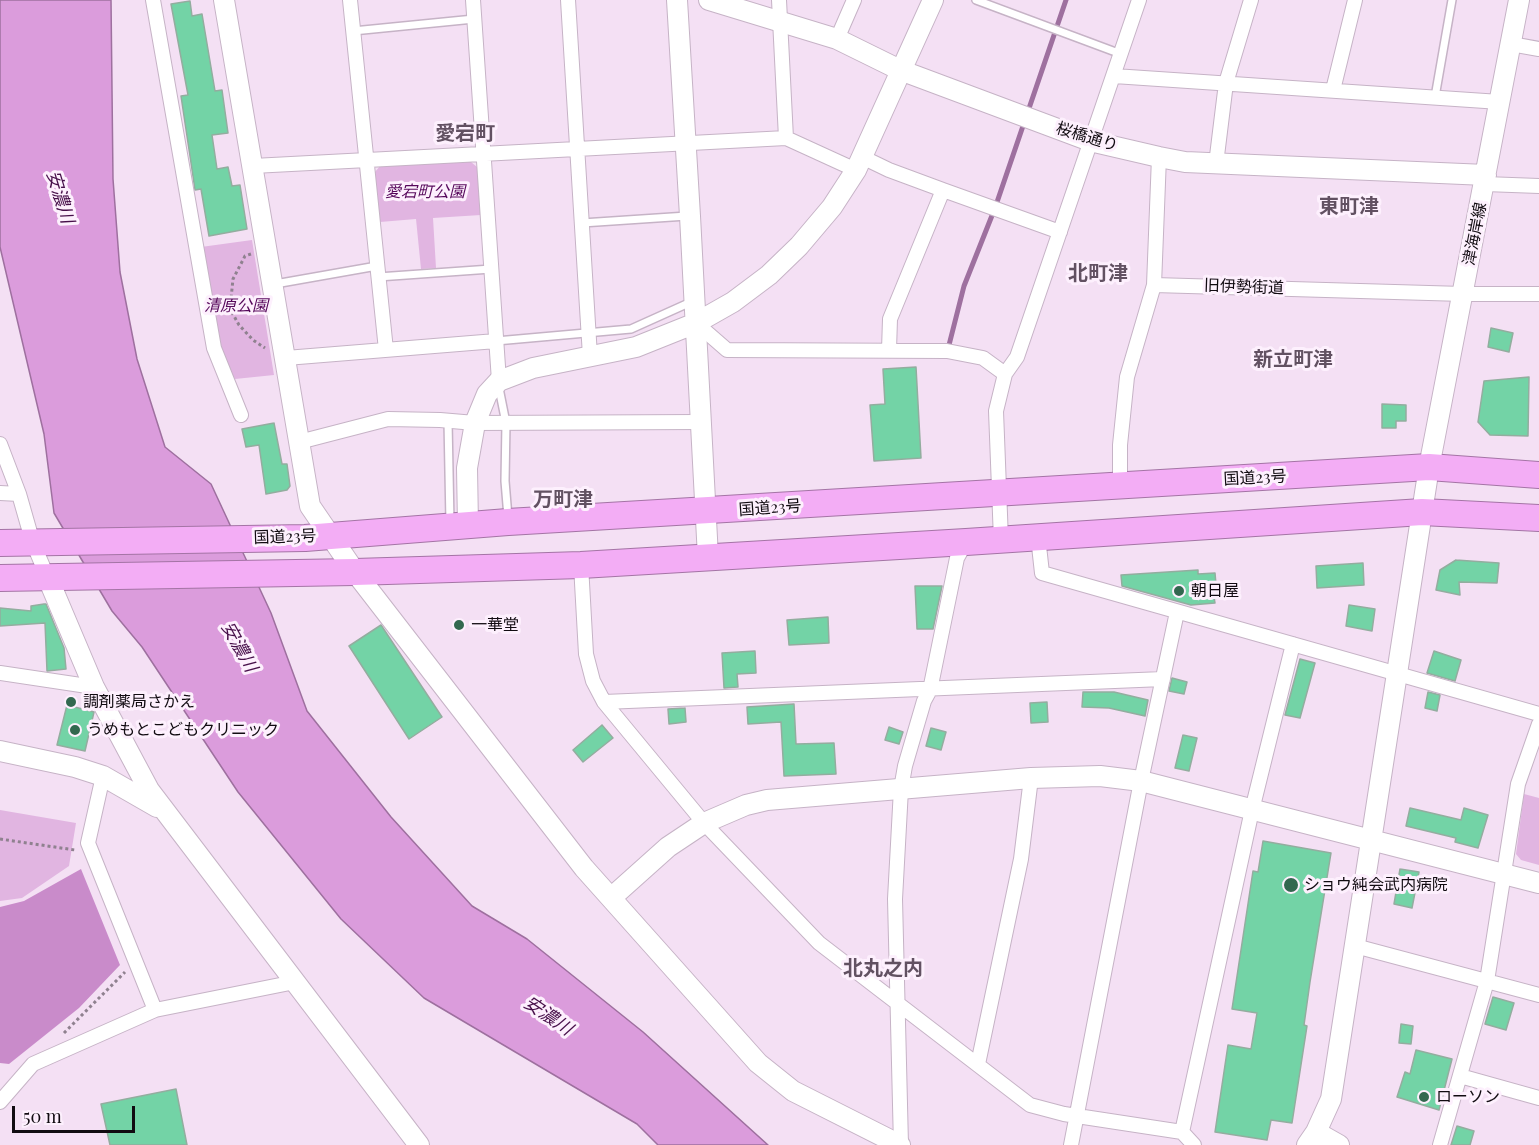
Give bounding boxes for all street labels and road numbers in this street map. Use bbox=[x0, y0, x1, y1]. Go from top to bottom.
street label: 桜橋通り bbox=[1054, 118, 1120, 156]
street label: 津海岸線 bbox=[1459, 201, 1491, 267]
street label: 旧伊勢街道 bbox=[1204, 276, 1284, 298]
street label: 国道23号 bbox=[1223, 467, 1287, 489]
street label: 国道23号 bbox=[738, 496, 802, 520]
street label: 国道23号 bbox=[253, 526, 317, 548]

